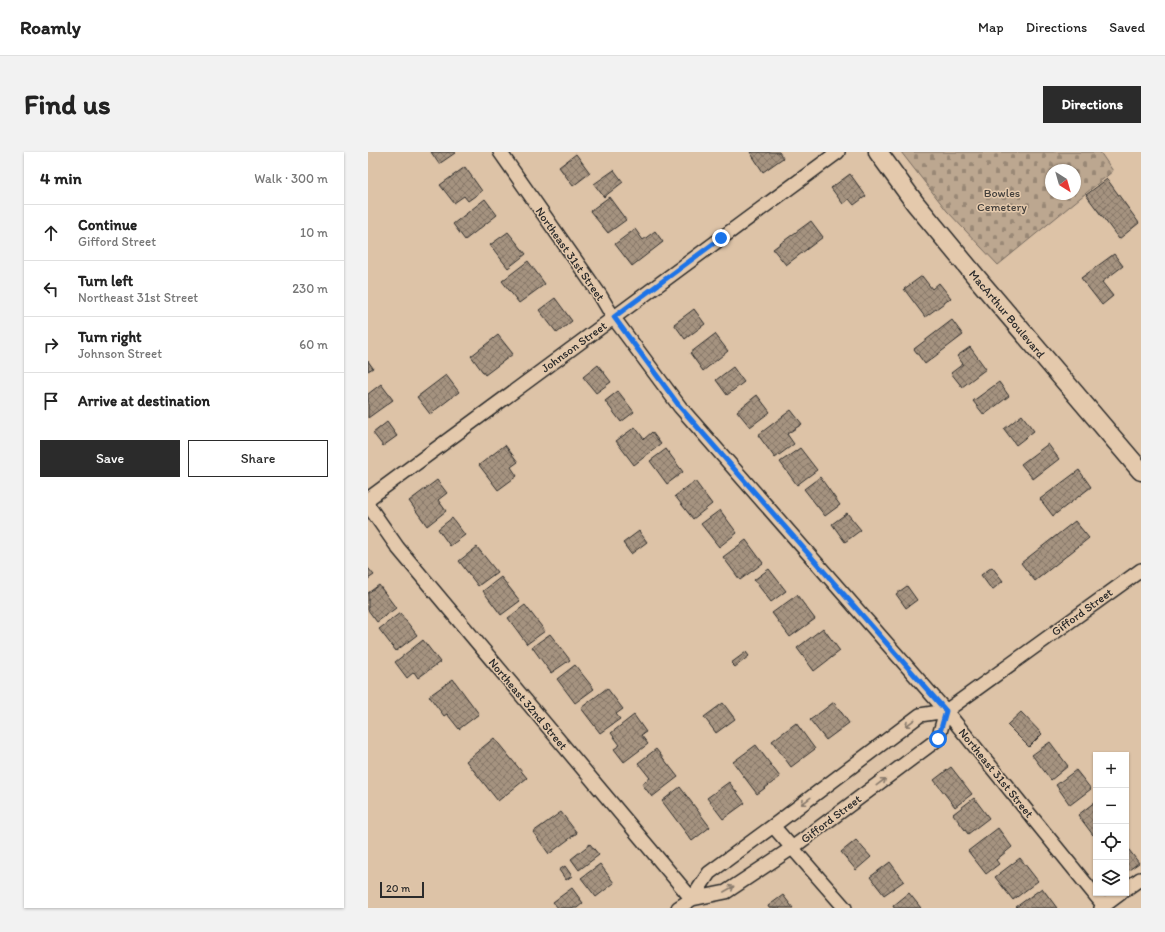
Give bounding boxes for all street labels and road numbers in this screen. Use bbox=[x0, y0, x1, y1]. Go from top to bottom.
street label: Northeast 31st Street bbox=[532, 205, 608, 304]
street label: MacArthur Boulevard bbox=[966, 267, 1048, 361]
street label: Johnson Street bbox=[538, 318, 610, 375]
street label: Gifford Street bbox=[1049, 585, 1116, 639]
street label: Northeast 32nd Street bbox=[486, 655, 571, 753]
street label: Northeast 31st Street bbox=[956, 725, 1037, 821]
street label: Gifford Street bbox=[798, 791, 864, 846]

